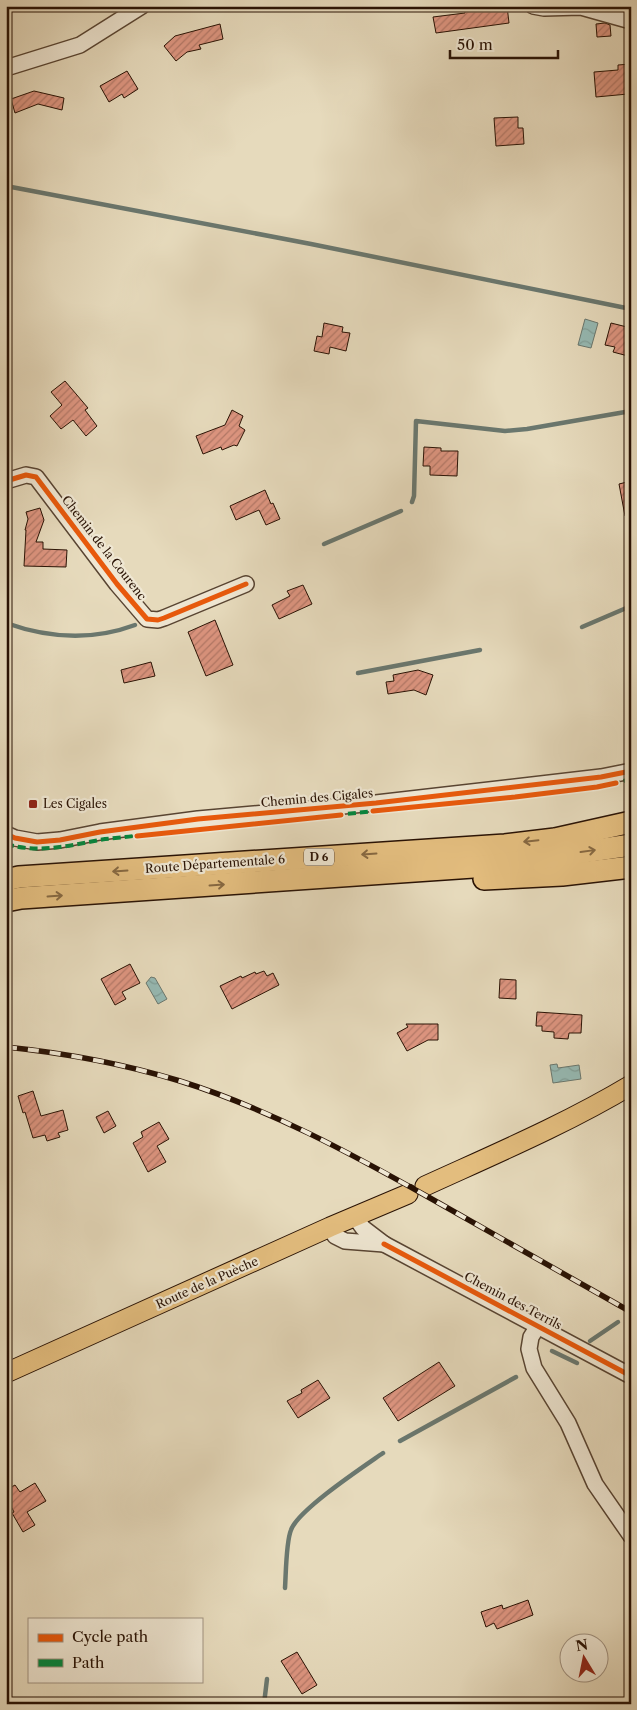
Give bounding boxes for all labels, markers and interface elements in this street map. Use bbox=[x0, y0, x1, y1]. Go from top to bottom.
scale bar bbox=[450, 28, 557, 60]
text: 50 m bbox=[457, 35, 493, 54]
street label: Chemin de la Courenc bbox=[59, 492, 150, 603]
street label: Chemin des Cigales bbox=[260, 785, 374, 810]
place label: Les Cigales bbox=[43, 796, 107, 811]
marker: Les Cigales bbox=[27, 798, 39, 810]
one-way arrow bbox=[524, 836, 540, 846]
one-way arrow bbox=[579, 846, 595, 856]
road number: D 6 bbox=[304, 849, 334, 866]
one-way arrow bbox=[362, 849, 378, 858]
street label: Route Départementale 6 bbox=[144, 851, 285, 876]
one-way arrow bbox=[112, 866, 128, 875]
one-way arrow bbox=[209, 880, 225, 889]
one-way arrow bbox=[46, 891, 62, 900]
street label: Route de la Puèche bbox=[153, 1253, 260, 1312]
street label: Chemin des Terrils bbox=[462, 1269, 565, 1333]
legend bbox=[28, 1618, 202, 1682]
text: Cycle path bbox=[72, 1627, 149, 1646]
north arrow bbox=[560, 1632, 610, 1682]
text: N bbox=[574, 1635, 589, 1655]
text: Path bbox=[72, 1653, 105, 1672]

